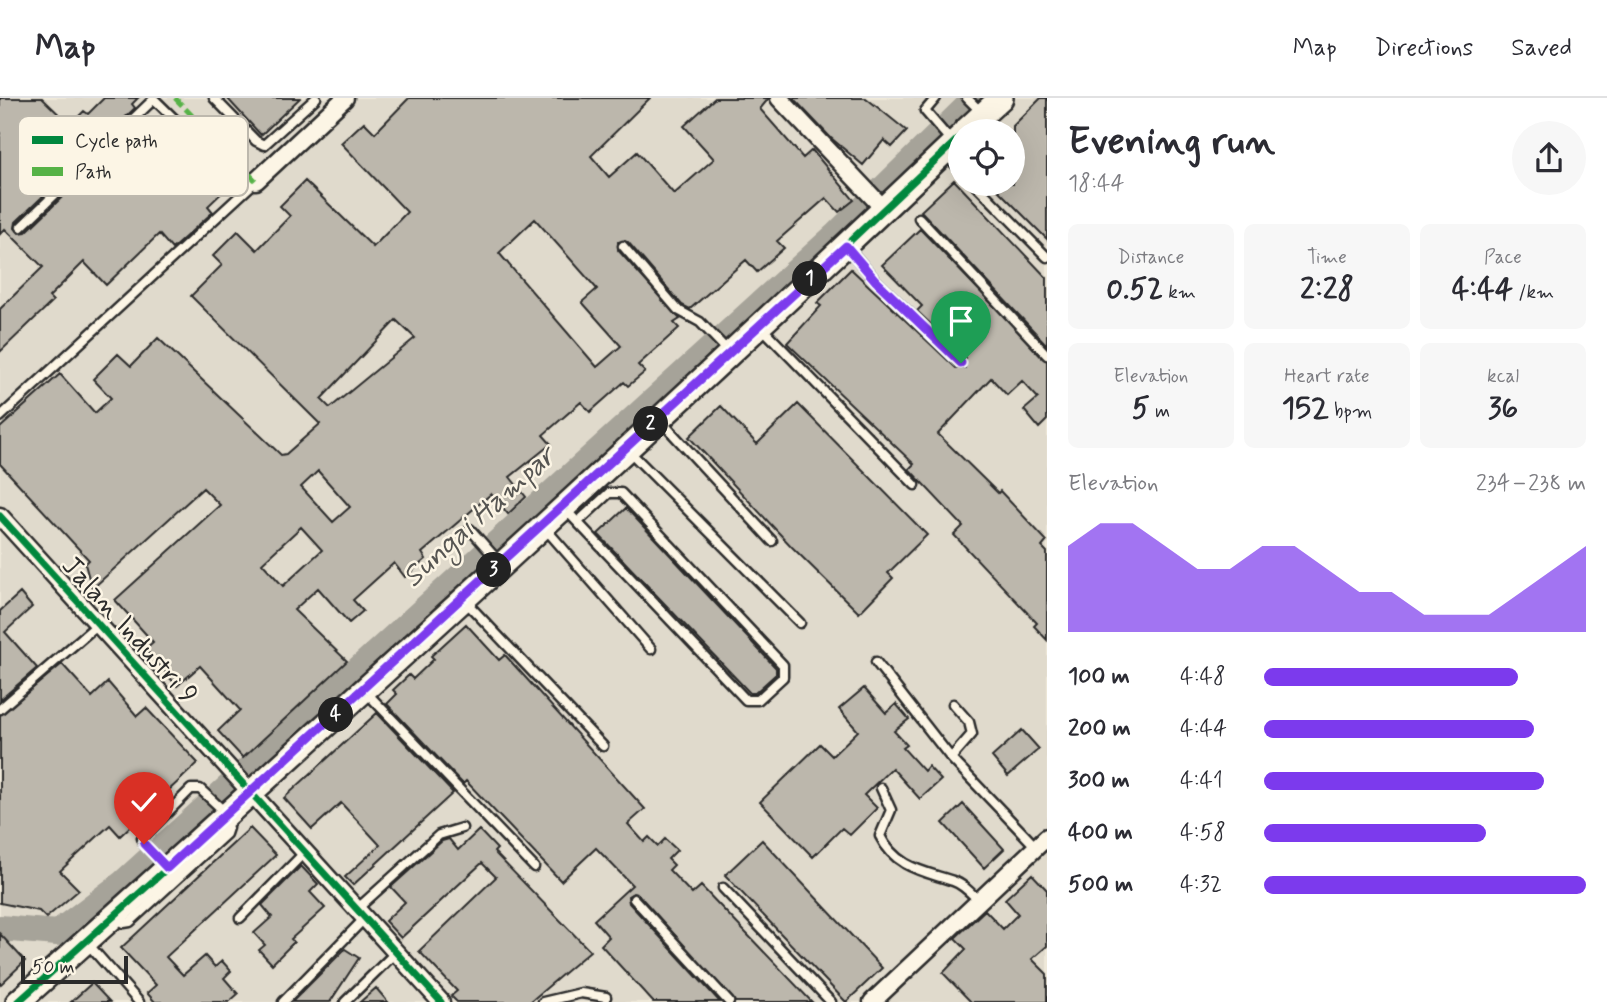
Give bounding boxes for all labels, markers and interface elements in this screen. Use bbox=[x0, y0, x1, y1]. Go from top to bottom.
text: Map bbox=[35, 26, 95, 70]
text: Map bbox=[1293, 33, 1337, 64]
text: Directions bbox=[1375, 33, 1473, 64]
text: Saved bbox=[1511, 33, 1572, 64]
legend bbox=[18, 116, 248, 196]
text: Evening run bbox=[1068, 118, 1275, 167]
map controls bbox=[948, 119, 1025, 196]
button: locate bbox=[948, 119, 1025, 196]
button: share bbox=[1512, 121, 1586, 195]
text: Cycle path bbox=[75, 129, 158, 154]
text: Path bbox=[75, 160, 112, 185]
text: 18:44 bbox=[1068, 169, 1124, 199]
text: Distance bbox=[1118, 245, 1184, 270]
text: Time bbox=[1307, 245, 1347, 270]
text: Pace bbox=[1484, 245, 1522, 270]
pin: 1 bbox=[792, 262, 828, 296]
text: 1 bbox=[805, 266, 814, 291]
text: 0.52 bbox=[1106, 270, 1163, 309]
text: 2:28 bbox=[1300, 270, 1354, 309]
text: 4:44 bbox=[1452, 270, 1513, 309]
text: km bbox=[1163, 280, 1196, 305]
text: /km bbox=[1513, 280, 1554, 305]
pin bbox=[931, 291, 991, 363]
icon: arrive bbox=[942, 302, 980, 340]
text: Elevation bbox=[1114, 364, 1188, 389]
text: Heart rate bbox=[1284, 364, 1370, 389]
text: kcal bbox=[1487, 364, 1519, 389]
text: 5 bbox=[1132, 389, 1150, 428]
text: 152 bbox=[1282, 389, 1329, 428]
text: 36 bbox=[1488, 389, 1518, 428]
text: m bbox=[1150, 399, 1170, 424]
text: bpm bbox=[1329, 399, 1372, 424]
pin: 2 bbox=[634, 406, 668, 442]
text: 2 bbox=[646, 411, 655, 436]
water label: Sungai Hampar bbox=[394, 436, 568, 599]
text: Elevation bbox=[1068, 469, 1159, 499]
text: 234–238 m bbox=[1476, 469, 1586, 499]
street label: Jalan Industri 9 bbox=[53, 549, 206, 713]
pin: 3 bbox=[476, 552, 512, 588]
text: 3 bbox=[489, 557, 498, 582]
text: 100 m bbox=[1068, 662, 1130, 692]
text: 4:48 bbox=[1180, 662, 1226, 692]
pin: 4 bbox=[318, 698, 354, 732]
text: 4 bbox=[330, 702, 341, 727]
text: 200 m bbox=[1068, 714, 1131, 744]
text: 4:44 bbox=[1180, 714, 1227, 744]
text: 300 m bbox=[1068, 766, 1130, 796]
text: 4:41 bbox=[1180, 766, 1223, 796]
pin bbox=[114, 772, 174, 844]
icon: check bbox=[125, 783, 163, 821]
text: 400 m bbox=[1068, 818, 1133, 848]
text: 4:58 bbox=[1180, 818, 1226, 848]
text: 500 m bbox=[1068, 870, 1133, 900]
text: 4:32 bbox=[1180, 870, 1222, 900]
scale bar bbox=[21, 953, 128, 985]
text: 50 m bbox=[32, 955, 75, 980]

